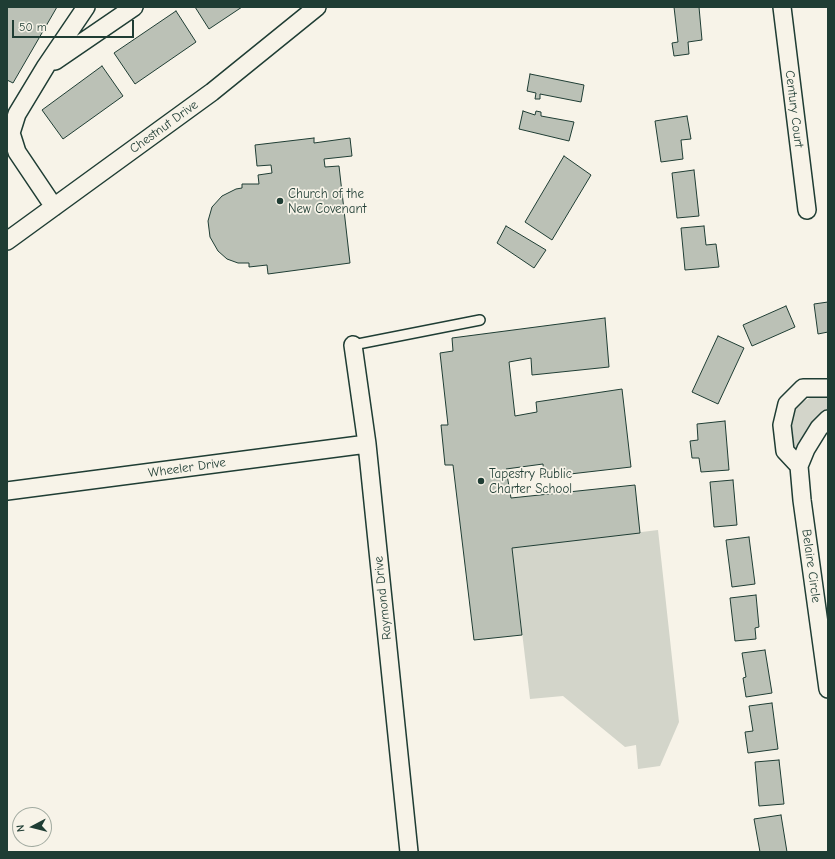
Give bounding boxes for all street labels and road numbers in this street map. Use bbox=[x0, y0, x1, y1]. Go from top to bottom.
street label: Century Court bbox=[782, 69, 806, 149]
street label: Chestnut Drive bbox=[127, 97, 201, 157]
street label: Wheeler Drive bbox=[147, 455, 227, 481]
street label: Belaire Circle bbox=[798, 528, 824, 604]
street label: Raymond Drive bbox=[371, 555, 395, 641]

